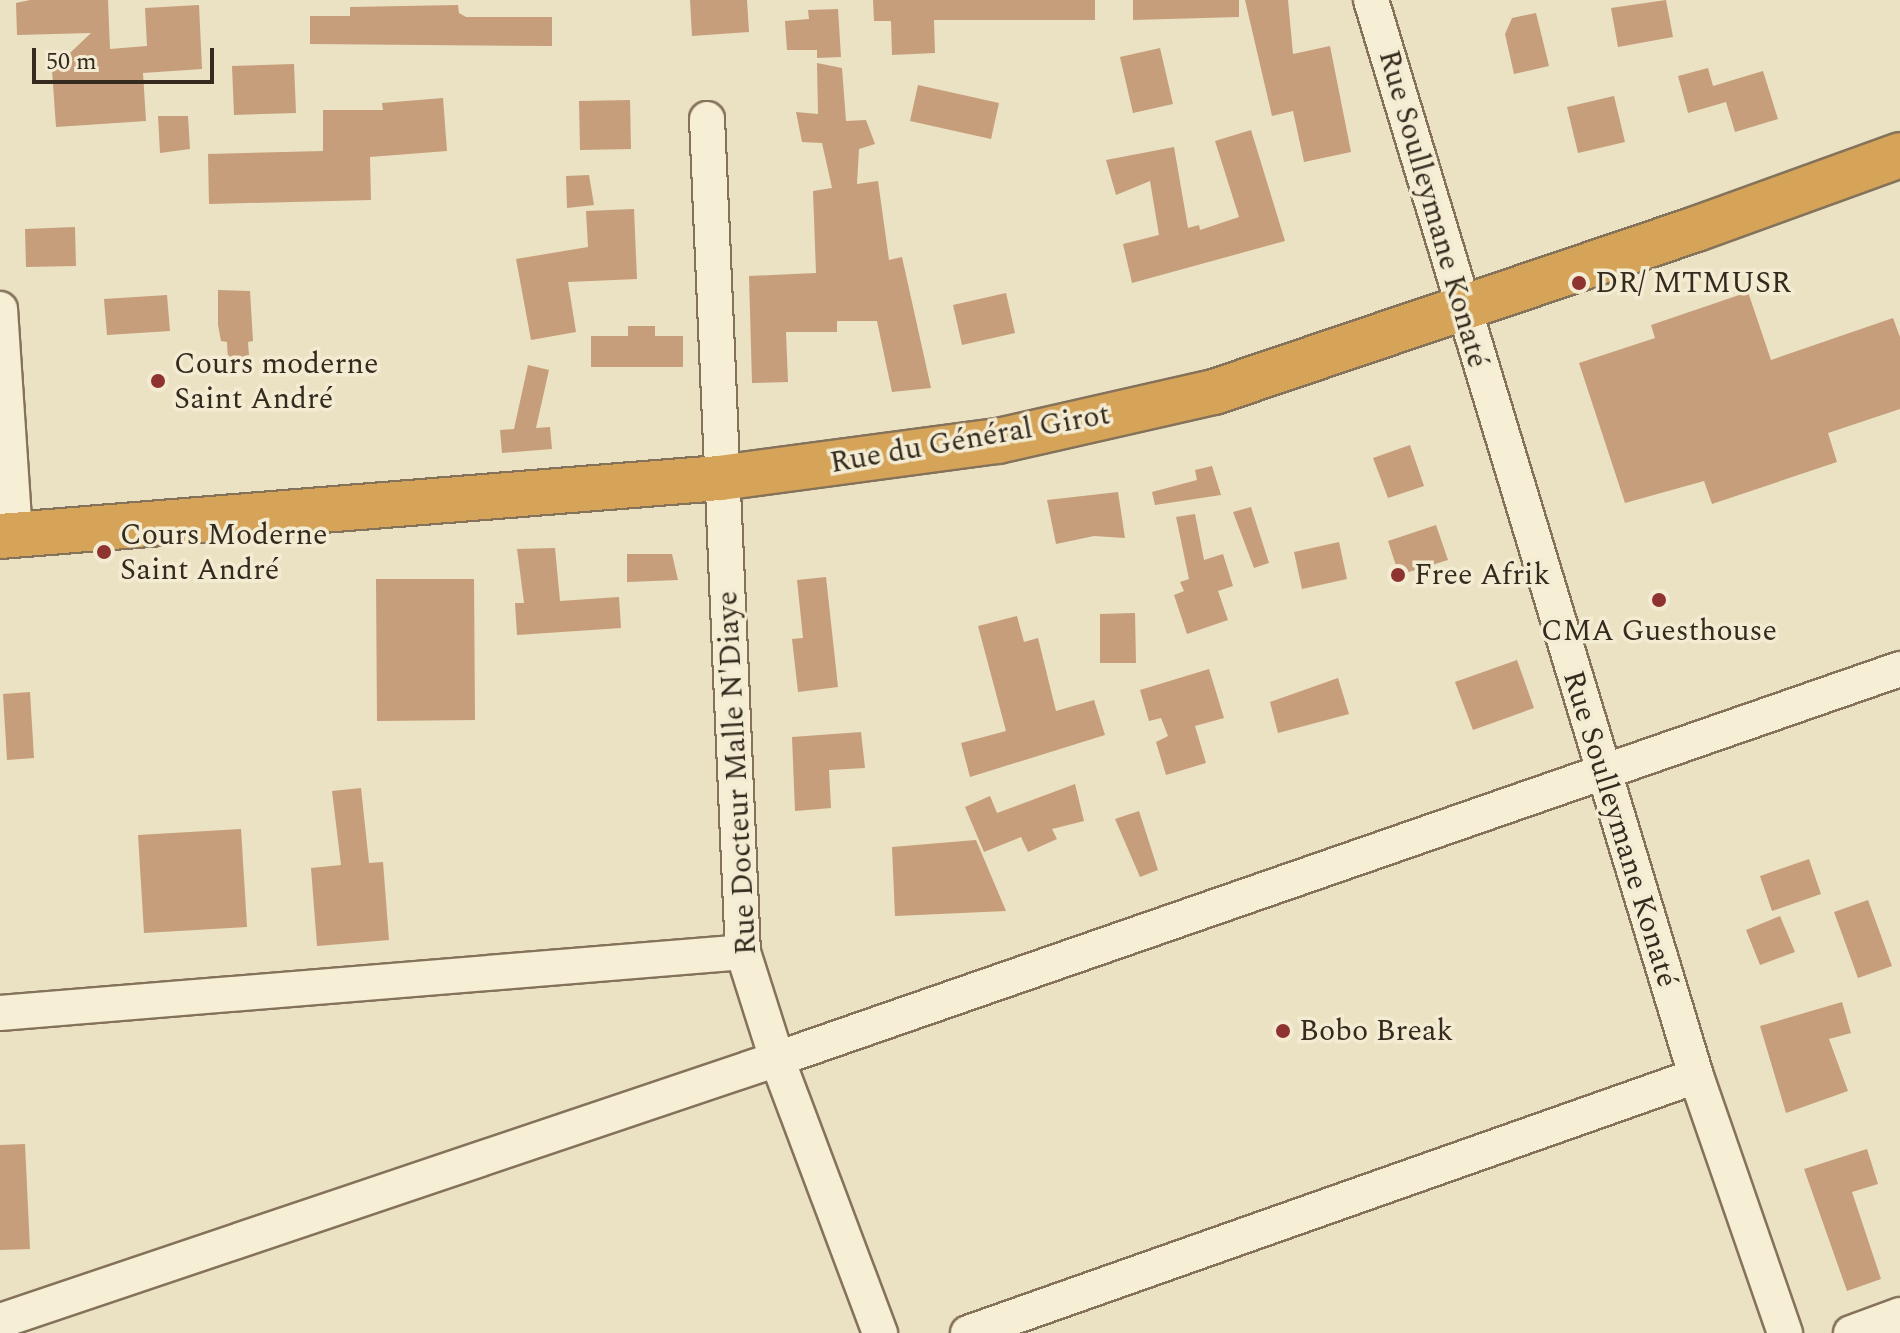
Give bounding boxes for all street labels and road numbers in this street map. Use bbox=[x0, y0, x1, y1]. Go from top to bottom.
street label: Rue Soulleymane Konaté bbox=[1370, 46, 1496, 372]
street label: Rue du Général Girot bbox=[827, 397, 1113, 481]
street label: Rue Docteur Malle N'Diaye bbox=[709, 590, 765, 956]
street label: Rue Soulleymane Konaté bbox=[1555, 666, 1685, 992]

